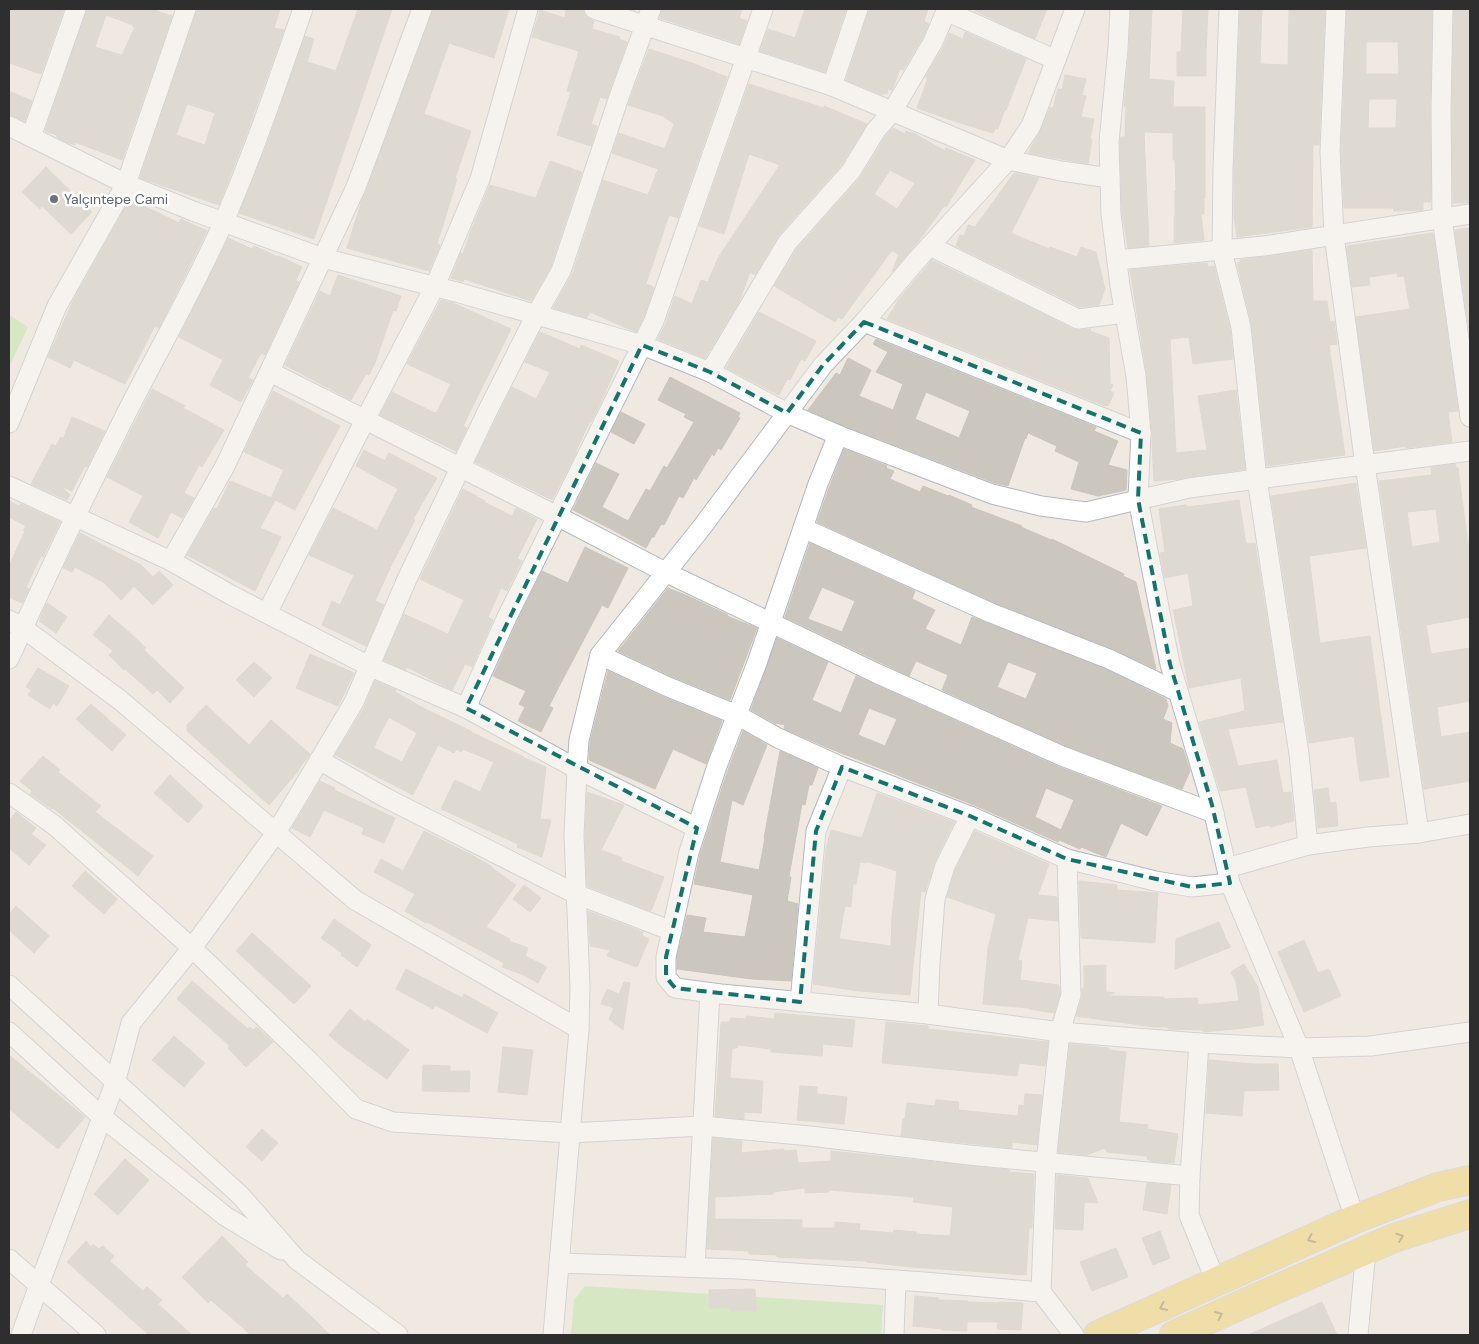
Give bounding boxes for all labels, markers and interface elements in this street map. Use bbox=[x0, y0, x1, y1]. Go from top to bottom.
place label: Yalçıntepe Cami bbox=[64, 190, 168, 208]
marker: Yalçıntepe Cami bbox=[48, 193, 60, 205]
one-way arrow bbox=[1395, 1232, 1404, 1242]
one-way arrow bbox=[1307, 1233, 1316, 1244]
one-way arrow bbox=[1159, 1300, 1168, 1311]
one-way arrow bbox=[1214, 1311, 1223, 1321]

